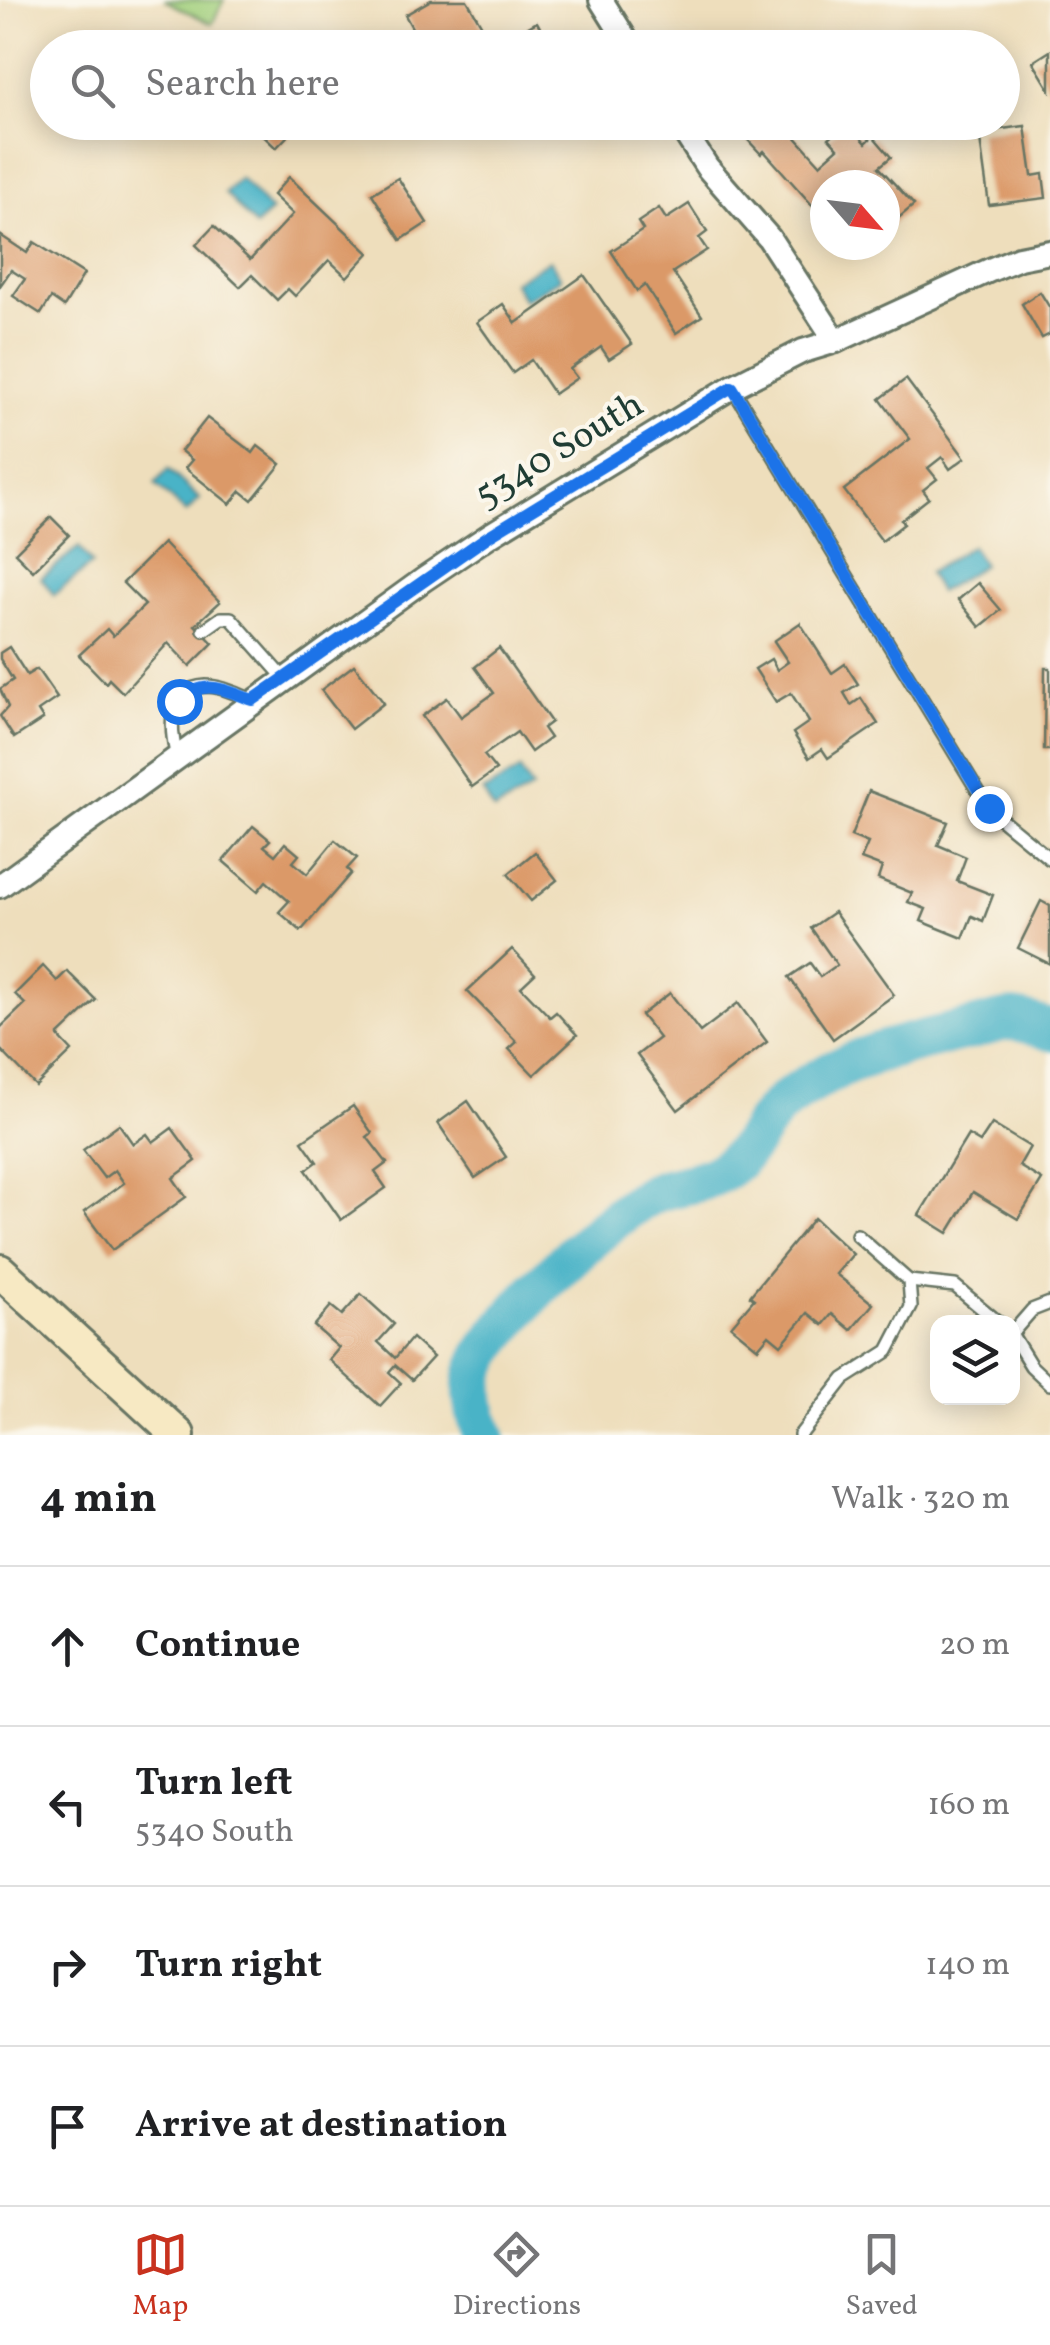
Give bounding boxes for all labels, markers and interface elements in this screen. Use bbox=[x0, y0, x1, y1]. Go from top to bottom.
search box bbox=[30, 30, 1020, 140]
icon: search bbox=[65, 58, 120, 113]
text: Search here bbox=[145, 59, 340, 112]
north arrow bbox=[810, 170, 900, 260]
street label: 5340 South bbox=[465, 380, 655, 522]
route start bbox=[157, 679, 203, 725]
route end bbox=[967, 786, 1013, 832]
map controls bbox=[930, 1315, 1020, 1405]
button: layers bbox=[930, 1315, 1020, 1405]
text: 4 min bbox=[40, 1471, 157, 1530]
text: Walk · 320 m bbox=[831, 1478, 1010, 1522]
icon: ahead bbox=[40, 1619, 95, 1674]
text: Continue bbox=[135, 1620, 300, 1673]
text: 20 m bbox=[939, 1624, 1010, 1668]
text: Turn left bbox=[135, 1758, 292, 1811]
icon: left bbox=[40, 1779, 95, 1834]
text: 160 m bbox=[927, 1784, 1010, 1828]
text: 5340 South bbox=[135, 1811, 294, 1855]
icon: right bbox=[40, 1939, 95, 1994]
text: Turn right bbox=[135, 1940, 322, 1993]
text: 140 m bbox=[925, 1944, 1010, 1988]
icon: arrive bbox=[40, 2099, 95, 2154]
text: Arrive at destination bbox=[135, 2100, 508, 2153]
tab: Map bbox=[132, 2227, 188, 2326]
tab: Directions bbox=[453, 2227, 581, 2326]
tab: Saved bbox=[846, 2227, 918, 2326]

